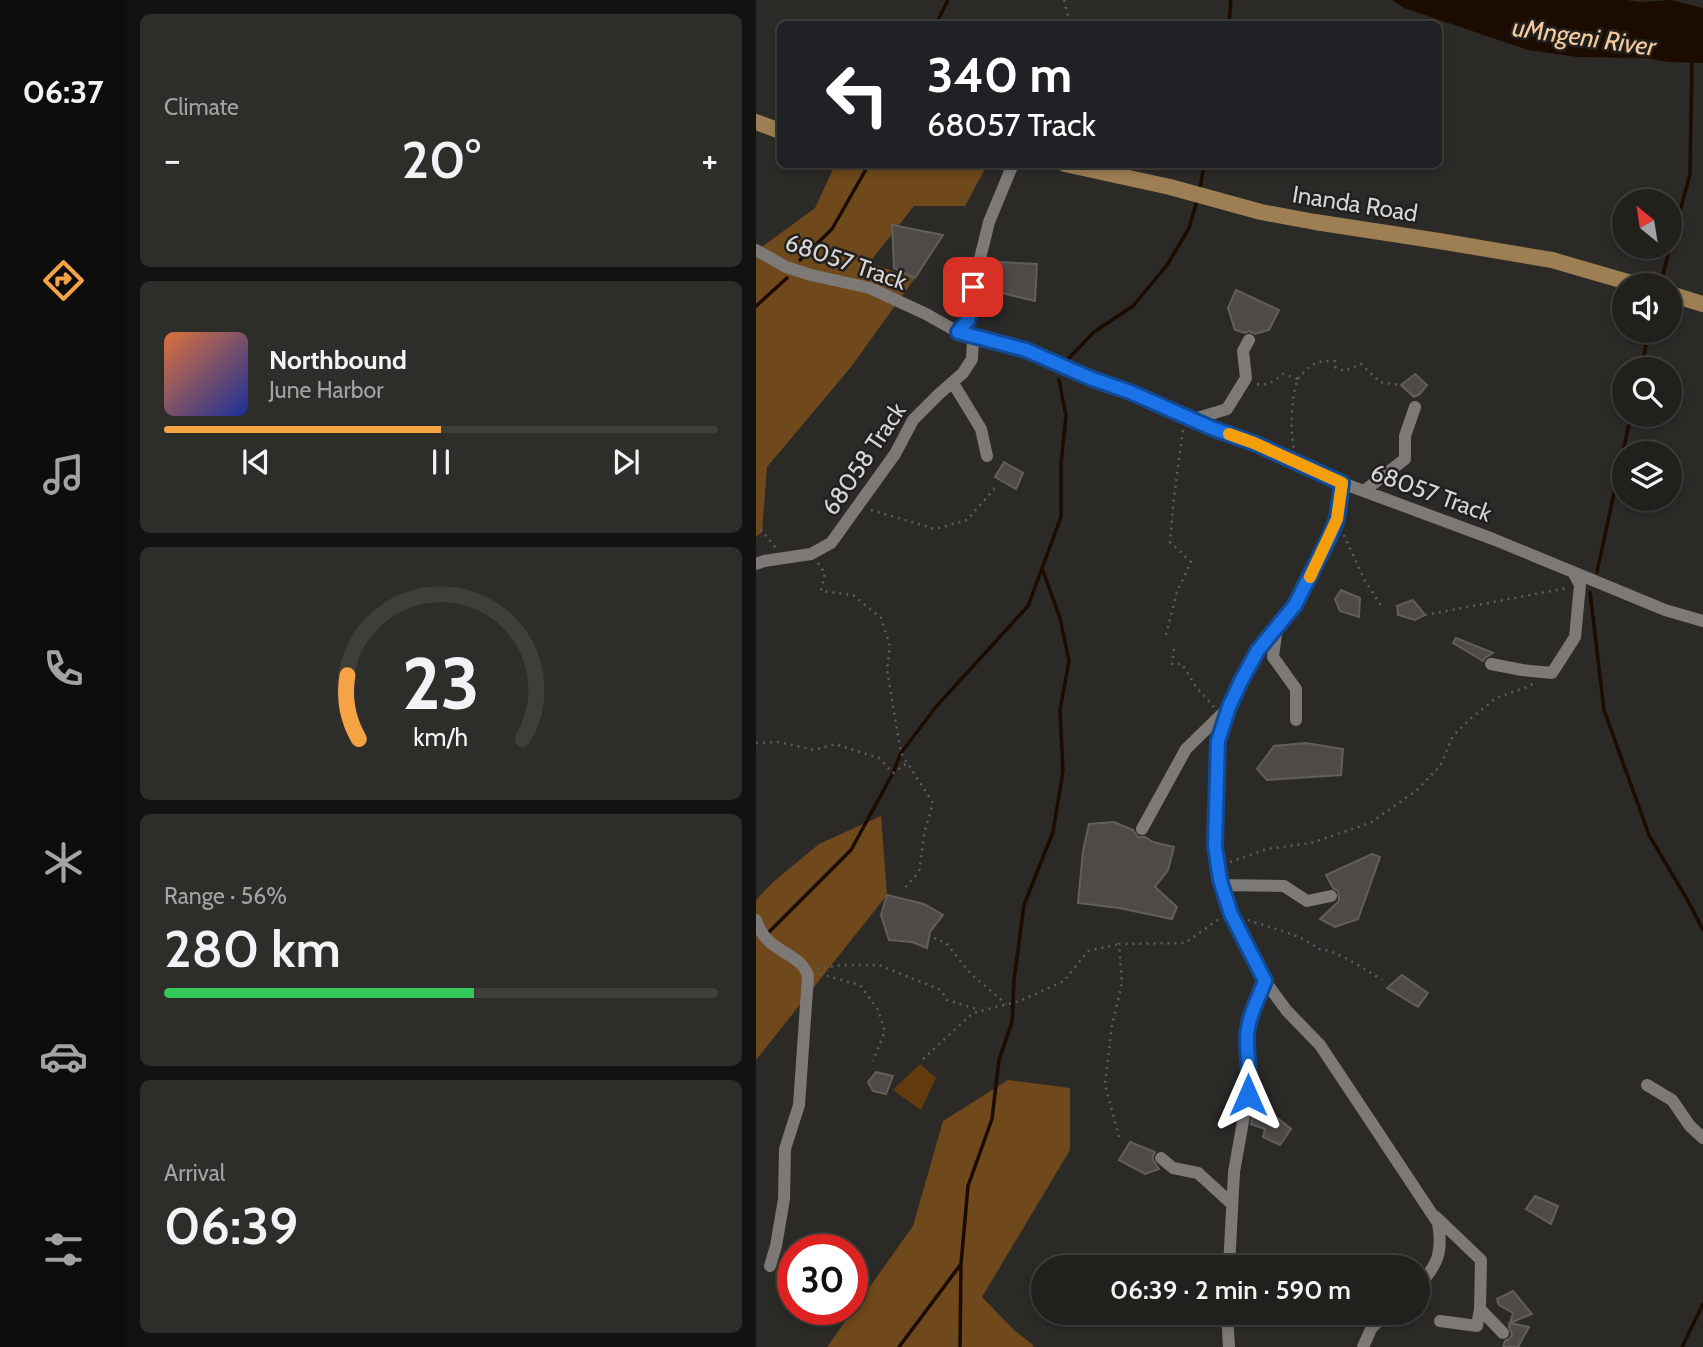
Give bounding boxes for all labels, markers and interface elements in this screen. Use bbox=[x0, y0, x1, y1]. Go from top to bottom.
water label: uMngeni River bbox=[1510, 11, 1659, 63]
text: 340 m bbox=[927, 45, 1072, 104]
icon: left bbox=[812, 49, 903, 140]
text: 06:37 bbox=[22, 72, 104, 111]
text: Climate bbox=[164, 93, 239, 121]
text: 68057 Track bbox=[927, 105, 1096, 144]
text: 20° bbox=[401, 128, 481, 191]
text: − bbox=[164, 136, 181, 183]
text: + bbox=[701, 136, 718, 183]
street label: Inanda Road bbox=[1290, 179, 1420, 228]
north arrow bbox=[1612, 189, 1682, 259]
map controls bbox=[1612, 189, 1682, 511]
street label: 68057 Track bbox=[782, 227, 911, 296]
icon: directions bbox=[39, 256, 88, 305]
pin bbox=[943, 257, 1003, 317]
icon: arrive bbox=[954, 268, 992, 306]
button: sound bbox=[1612, 273, 1682, 343]
text: Northbound bbox=[269, 344, 407, 376]
button: search bbox=[1612, 357, 1682, 427]
text: June Harbor bbox=[269, 376, 383, 404]
street label: 68058 Track bbox=[815, 397, 912, 520]
button: layers bbox=[1612, 441, 1682, 511]
icon: previous bbox=[237, 443, 275, 481]
icon: pause bbox=[422, 443, 460, 481]
icon: next bbox=[607, 443, 645, 481]
icon: music bbox=[39, 450, 88, 499]
street label: 68057 Track bbox=[1367, 457, 1496, 528]
text: 23 bbox=[402, 640, 480, 728]
icon: phone bbox=[39, 644, 88, 693]
text: km/h bbox=[414, 722, 468, 752]
icon: climate bbox=[39, 838, 88, 887]
text: Range · 56% bbox=[164, 882, 287, 910]
text: 280 km bbox=[164, 917, 341, 980]
icon: car bbox=[39, 1032, 88, 1081]
position arrow bbox=[1211, 1058, 1285, 1132]
text: Arrival bbox=[164, 1159, 225, 1187]
text: 06:39 bbox=[164, 1194, 299, 1257]
icon: filters bbox=[39, 1225, 88, 1274]
speed limit sign: 30 bbox=[777, 1234, 868, 1325]
text: 06:39 · 2 min · 590 m bbox=[1110, 1274, 1351, 1306]

